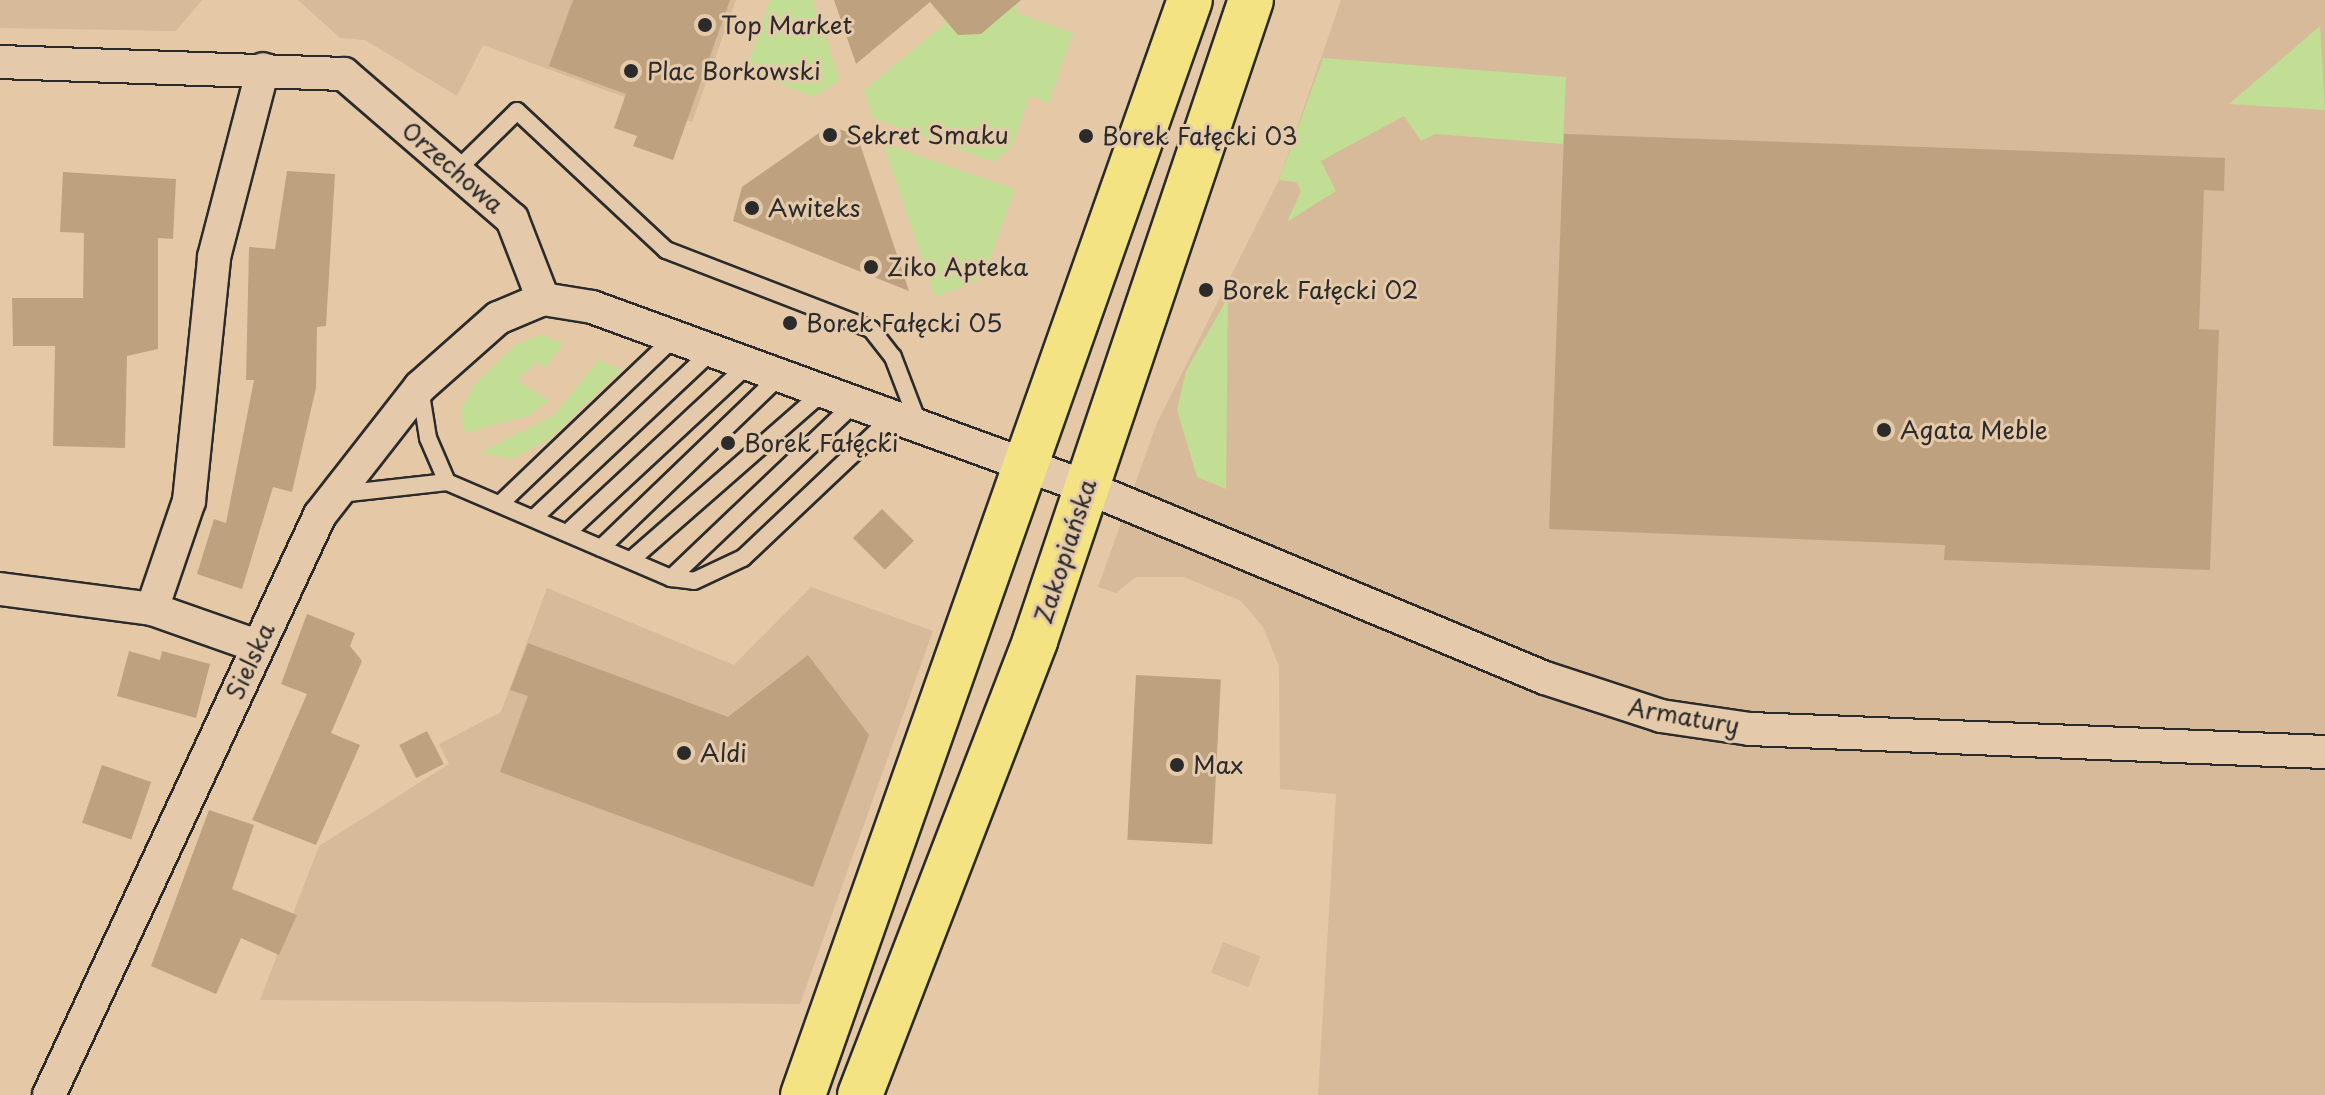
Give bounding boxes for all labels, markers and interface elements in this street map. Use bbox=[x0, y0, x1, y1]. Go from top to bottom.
place label: Top Market bbox=[721, 11, 854, 39]
marker: Top Market bbox=[696, 16, 714, 34]
place label: Plac Borkowski bbox=[647, 57, 823, 85]
marker: Plac Borkowski bbox=[622, 62, 640, 80]
street label: Orzechowa bbox=[396, 115, 510, 219]
place label: Sekret Smaku bbox=[846, 121, 1010, 149]
place label: Borek Fałęcki 03 bbox=[1102, 122, 1298, 150]
marker: Sekret Smaku bbox=[821, 126, 839, 144]
marker: Borek Fałęcki 03 bbox=[1077, 127, 1095, 145]
place label: Awiteks bbox=[768, 194, 860, 222]
marker: Awiteks bbox=[743, 199, 761, 217]
place label: Ziko Apteka bbox=[887, 253, 1030, 281]
marker: Ziko Apteka bbox=[862, 258, 880, 276]
place label: Borek Fałęcki 02 bbox=[1222, 276, 1419, 304]
marker: Borek Fałęcki 02 bbox=[1197, 281, 1215, 299]
place label: Borek Fałęcki 05 bbox=[806, 309, 1002, 337]
marker: Borek Fałęcki 05 bbox=[781, 314, 799, 332]
place label: Agata Meble bbox=[1900, 416, 2049, 444]
marker: Agata Meble bbox=[1875, 421, 1893, 439]
place label: Borek Fałęcki bbox=[744, 429, 899, 457]
marker: Borek Fałęcki bbox=[719, 434, 737, 452]
street label: Zakopiańska bbox=[1028, 475, 1102, 627]
street label: Sielska bbox=[220, 618, 280, 704]
street label: Armatury bbox=[1626, 692, 1742, 740]
place label: Aldi bbox=[700, 739, 747, 767]
marker: Aldi bbox=[675, 744, 693, 762]
place label: Max bbox=[1193, 751, 1243, 779]
marker: Max bbox=[1168, 756, 1186, 774]

